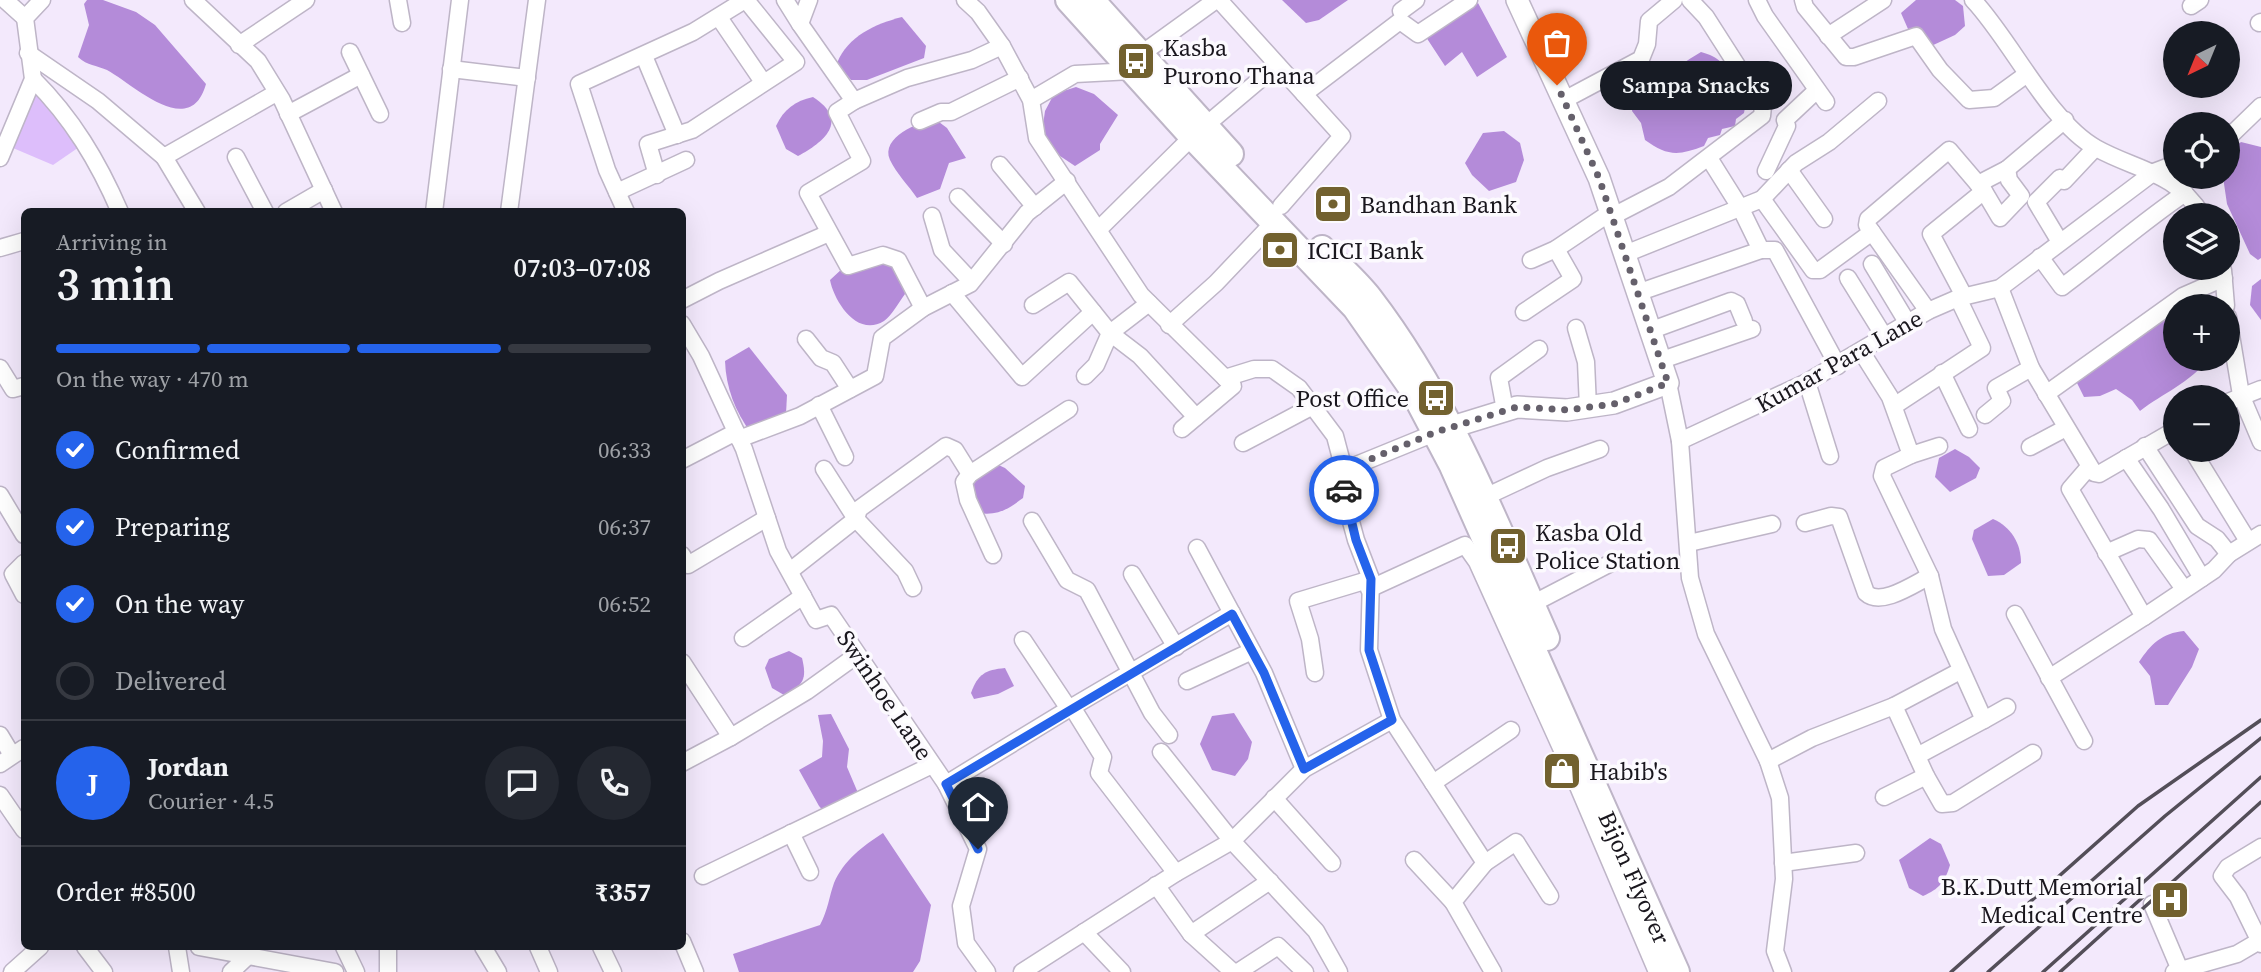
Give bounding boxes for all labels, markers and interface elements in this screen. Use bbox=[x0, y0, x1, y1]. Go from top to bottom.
pin bbox=[1527, 13, 1587, 85]
north arrow bbox=[2163, 21, 2240, 98]
map controls bbox=[2163, 21, 2240, 462]
icon: bag bbox=[1538, 24, 1576, 62]
place label: Kasba Purono Thana bbox=[1163, 31, 1316, 92]
bus stop icon: Kasba Purono Thana bbox=[1115, 40, 1157, 82]
callout: Sampa Snacks bbox=[1599, 60, 1792, 110]
text: Sampa Snacks bbox=[1622, 69, 1770, 101]
button: locate bbox=[2163, 112, 2240, 189]
bank icon: Bandhan Bank bbox=[1312, 183, 1354, 225]
place label: Bandhan Bank bbox=[1360, 188, 1518, 221]
button: layers bbox=[2163, 203, 2240, 280]
text: Arriving in bbox=[56, 226, 168, 258]
bank icon: ICICI Bank bbox=[1259, 229, 1301, 271]
place label: ICICI Bank bbox=[1307, 234, 1424, 267]
text: 07:03–07:08 bbox=[514, 250, 651, 286]
text: 3 min bbox=[56, 252, 174, 315]
button: + bbox=[2163, 294, 2240, 371]
street label: Kumar Para Lane bbox=[1750, 301, 1928, 421]
text: On the way · 470 m bbox=[56, 363, 249, 395]
bus stop icon: Post Office bbox=[1415, 377, 1457, 419]
place label: Post Office bbox=[1296, 382, 1409, 415]
button: − bbox=[2163, 385, 2240, 462]
icon: check bbox=[56, 431, 94, 469]
text: Confirmed bbox=[115, 432, 240, 468]
text: 06:33 bbox=[598, 434, 651, 466]
courier bbox=[1309, 455, 1379, 525]
icon: car bbox=[1325, 471, 1363, 509]
icon: check bbox=[56, 508, 94, 546]
text: Preparing bbox=[115, 509, 230, 545]
text: 06:37 bbox=[598, 511, 651, 543]
place label: Kasba Old Police Station bbox=[1535, 516, 1680, 577]
bus stop icon: Kasba Old Police Station bbox=[1487, 525, 1529, 567]
icon: check bbox=[56, 585, 94, 623]
text: On the way bbox=[115, 586, 244, 622]
text: 06:52 bbox=[598, 588, 651, 620]
street label: Swinhoe Lane bbox=[829, 623, 941, 767]
text: Delivered bbox=[115, 663, 226, 699]
button: chat bbox=[485, 746, 559, 820]
button: phone bbox=[577, 746, 651, 820]
text: Jordan bbox=[148, 749, 229, 785]
shop icon: Habib's bbox=[1541, 750, 1583, 792]
place label: Habib's bbox=[1589, 755, 1668, 788]
text: J bbox=[88, 765, 98, 801]
pin bbox=[948, 777, 1008, 849]
text: Courier · 4.5 bbox=[148, 785, 274, 817]
icon: home bbox=[959, 788, 997, 826]
street label: Bijon Flyover bbox=[1591, 806, 1679, 949]
place label: B.K.Dutt Memorial Medical Centre bbox=[1941, 870, 2143, 931]
text: Order #8500 bbox=[56, 874, 196, 910]
text: ₹357 bbox=[595, 874, 651, 910]
hospital icon: B.K.Dutt Memorial Medical Centre bbox=[2149, 879, 2191, 921]

